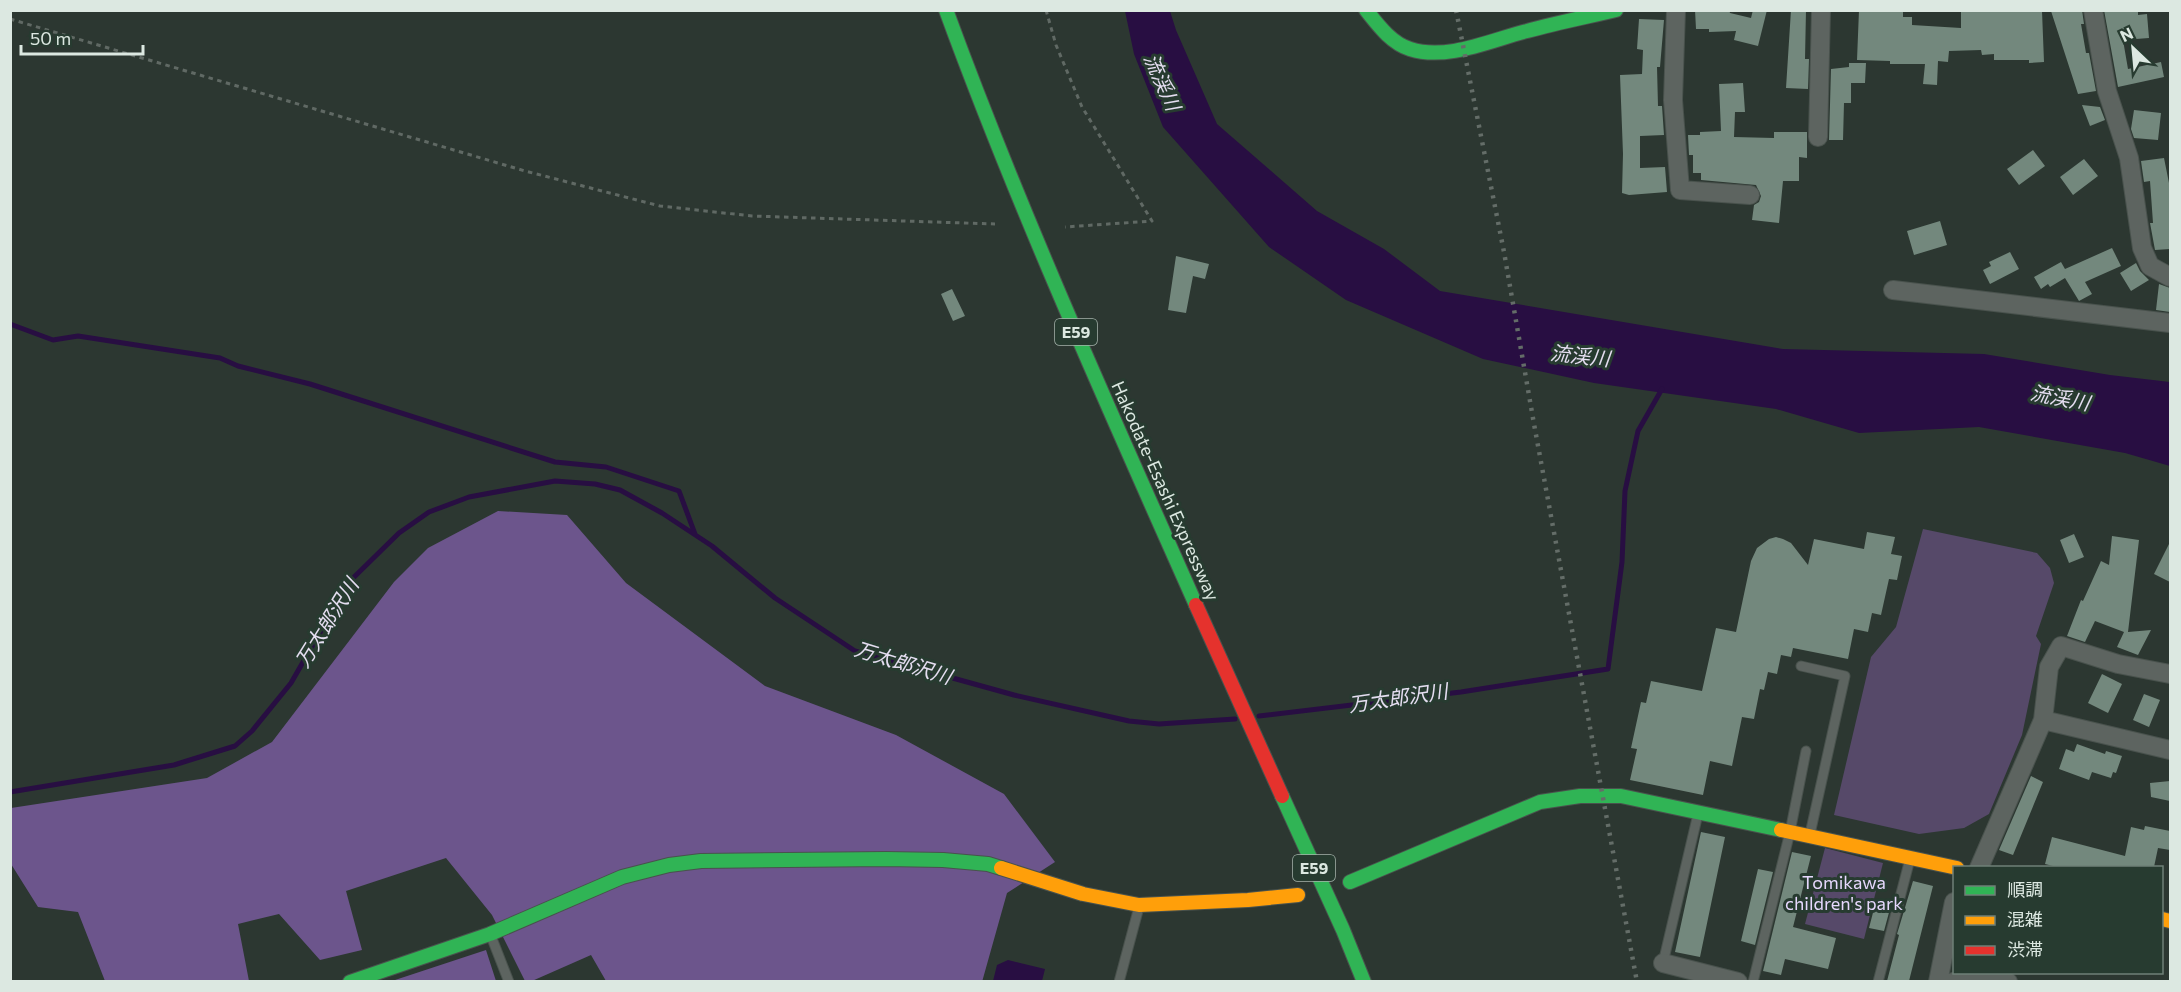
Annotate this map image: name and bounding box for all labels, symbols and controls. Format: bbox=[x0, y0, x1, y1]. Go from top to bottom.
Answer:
scale bar bbox=[21, 18, 142, 56]
north arrow bbox=[2103, 18, 2163, 78]
text: N bbox=[2117, 23, 2136, 45]
text: 50 m bbox=[30, 27, 71, 49]
water label: 流渓川 bbox=[1140, 49, 1187, 116]
road number: E59 bbox=[1055, 319, 1097, 345]
water label: 流渓川 bbox=[1549, 340, 1613, 370]
street label: Hakodate-Esashi Expressway bbox=[1107, 377, 1224, 604]
water label: 流渓川 bbox=[2028, 380, 2094, 415]
water label: 万太郎沢川 bbox=[289, 572, 364, 671]
water label: 万太郎沢川 bbox=[852, 636, 957, 689]
water label: 万太郎沢川 bbox=[1347, 678, 1451, 716]
road number: E59 bbox=[1293, 855, 1335, 881]
legend bbox=[1953, 866, 2163, 974]
park label: Tomikawa children's park bbox=[1785, 871, 1903, 914]
text: 順調 bbox=[2007, 878, 2043, 900]
text: 混雑 bbox=[2007, 908, 2043, 930]
text: 渋滞 bbox=[2007, 938, 2043, 960]

